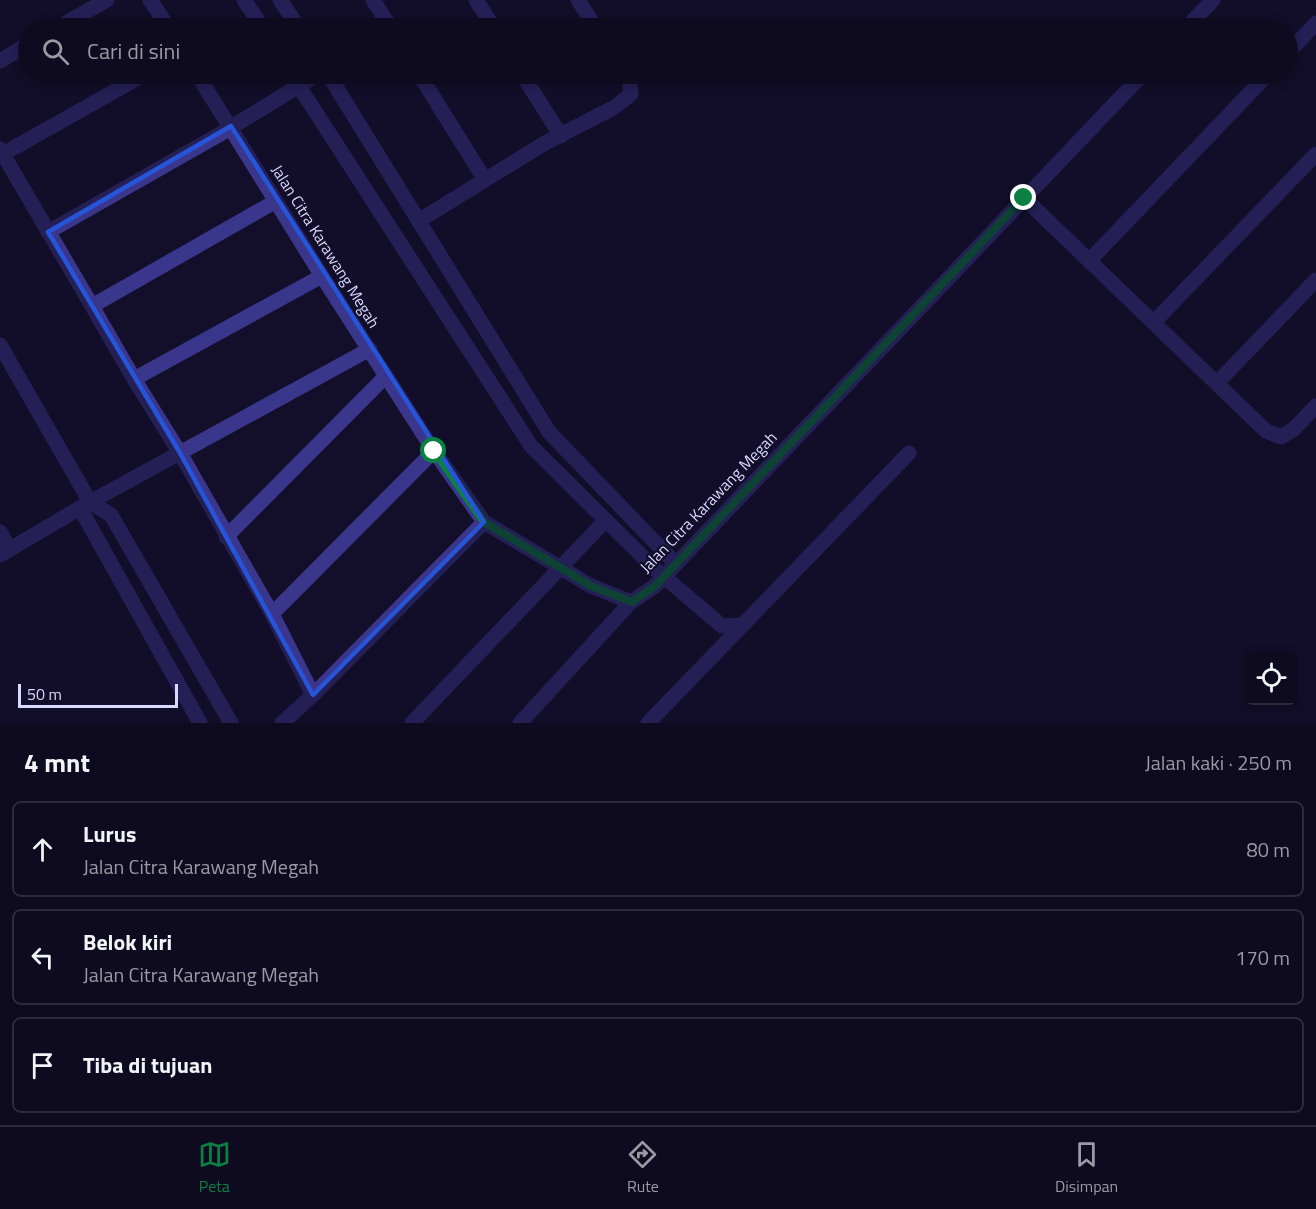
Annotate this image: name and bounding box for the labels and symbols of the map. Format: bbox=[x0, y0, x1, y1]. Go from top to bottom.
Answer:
street label: Jalan Citra Karawang Megah bbox=[266, 160, 386, 332]
route end bbox=[1010, 184, 1036, 210]
street label: Jalan Citra Karawang Megah bbox=[634, 426, 782, 578]
route start bbox=[420, 437, 446, 463]
scale bar bbox=[18, 681, 178, 708]

